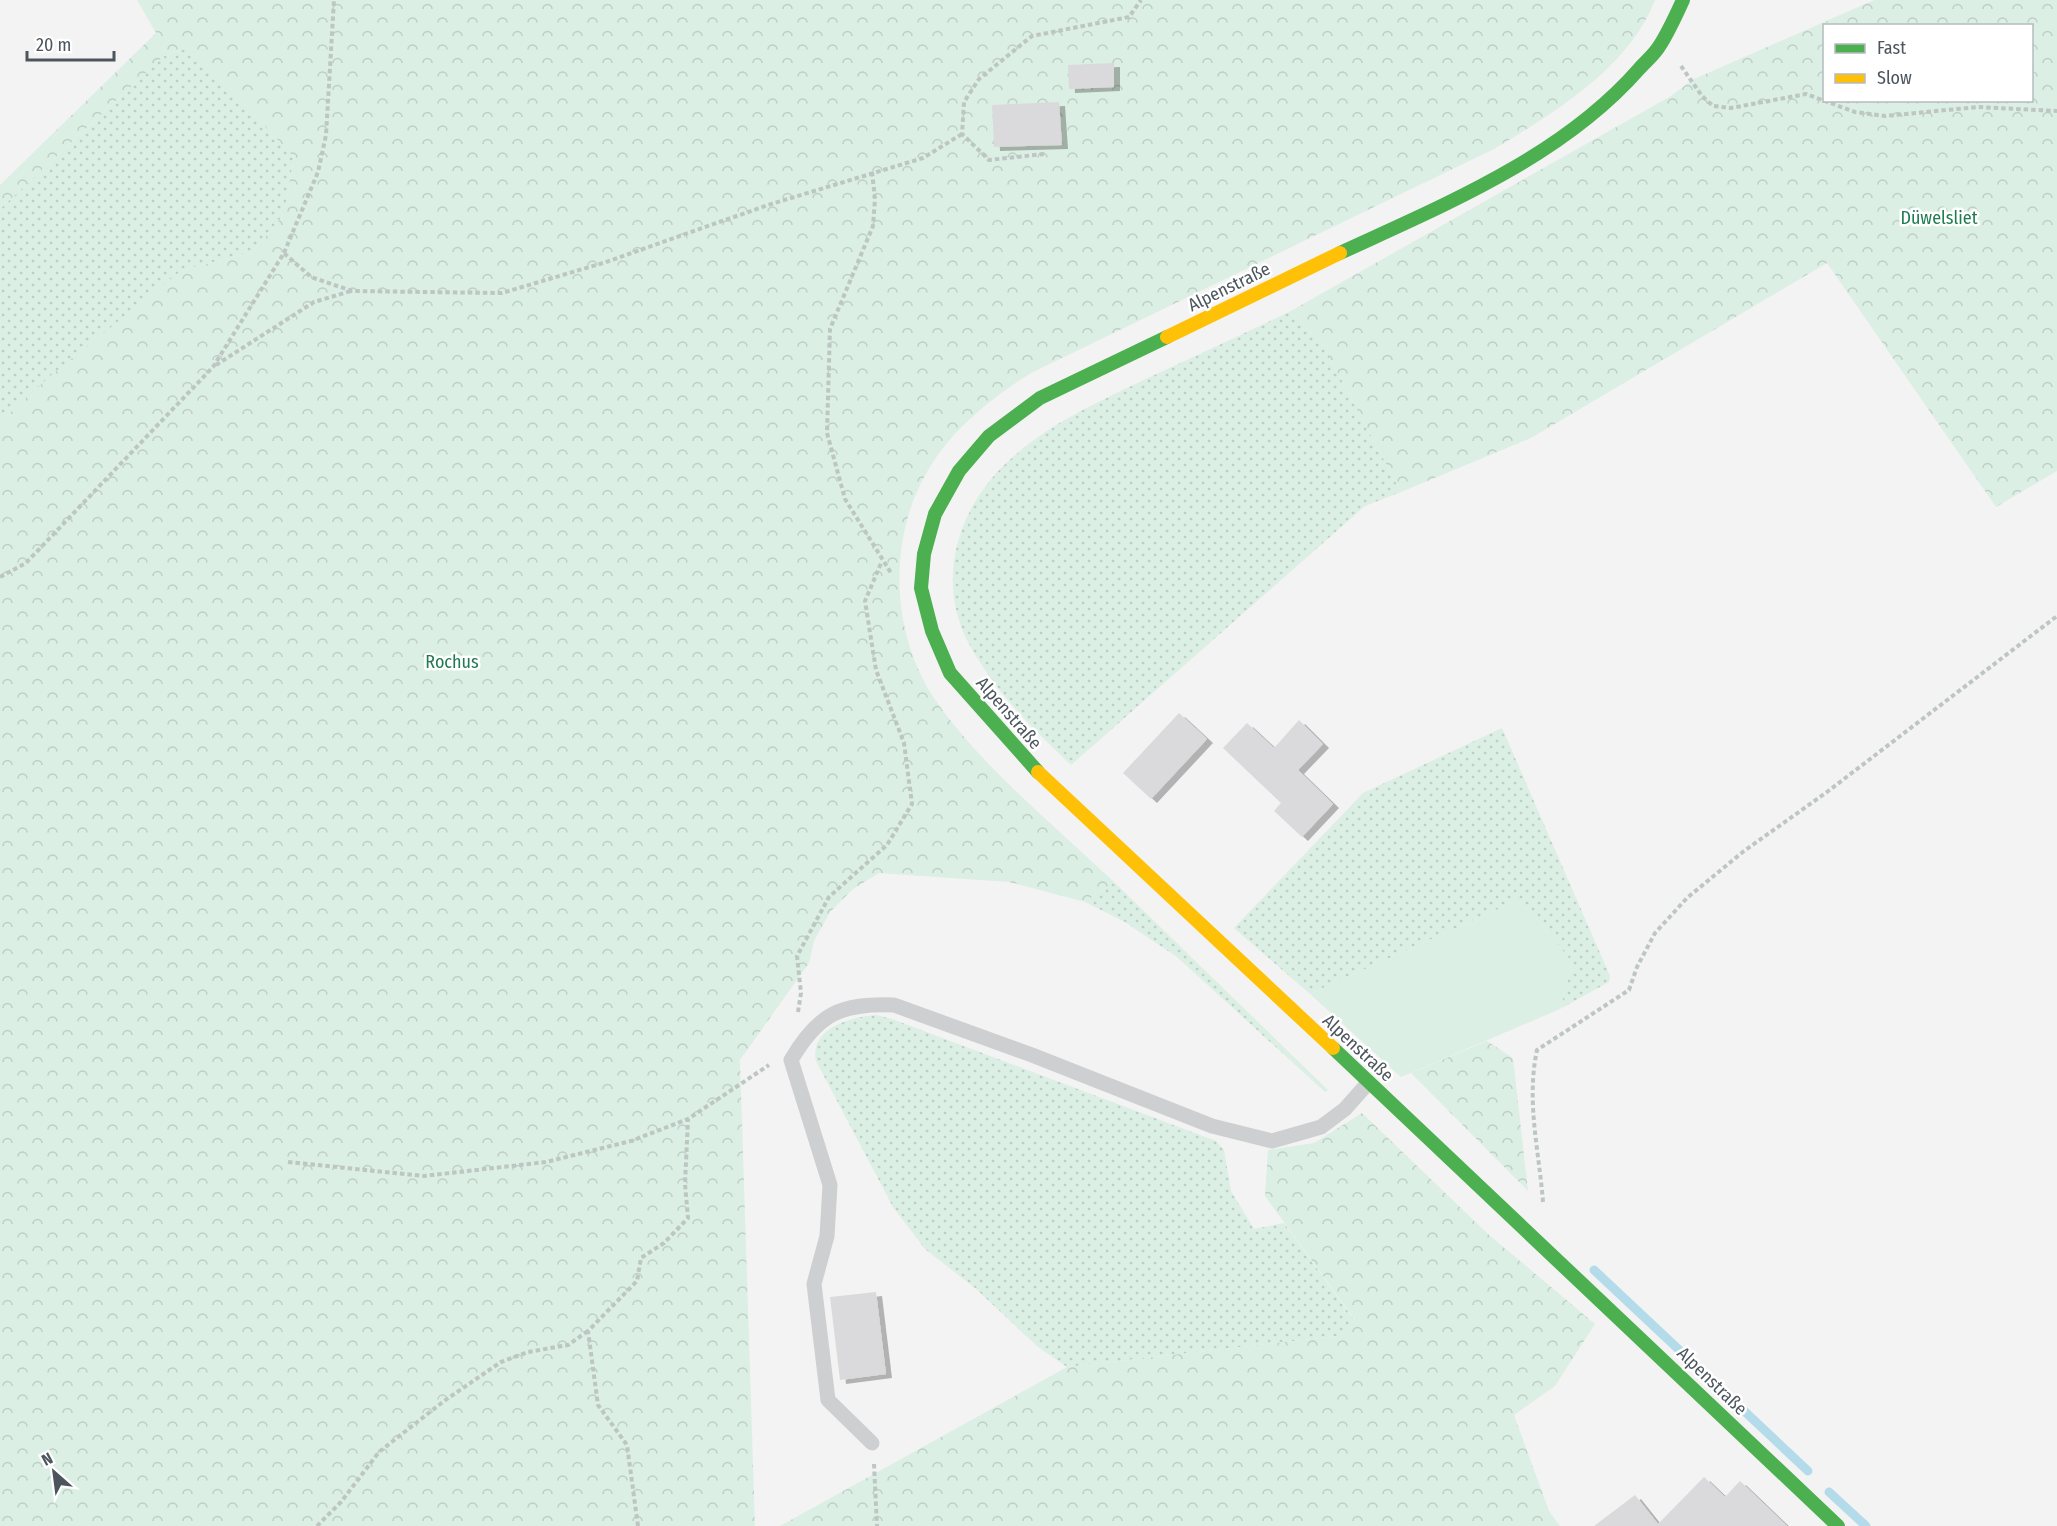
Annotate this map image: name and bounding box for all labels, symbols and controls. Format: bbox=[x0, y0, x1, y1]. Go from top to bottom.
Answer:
scale bar bbox=[27, 24, 114, 62]
legend bbox=[1823, 24, 2033, 102]
text: 20 m bbox=[36, 34, 71, 56]
text: Fast bbox=[1877, 37, 1906, 59]
text: Slow bbox=[1877, 67, 1912, 89]
park label: Düwelsliet bbox=[1900, 207, 1978, 229]
street label: Alpenstraße bbox=[1184, 258, 1274, 316]
park label: Rochus bbox=[425, 651, 479, 673]
street label: Alpenstraße bbox=[972, 672, 1047, 754]
street label: Alpenstraße bbox=[1318, 1010, 1398, 1086]
street label: Alpenstraße bbox=[1672, 1342, 1752, 1420]
north arrow bbox=[24, 1442, 84, 1502]
text: N bbox=[38, 1449, 56, 1470]

